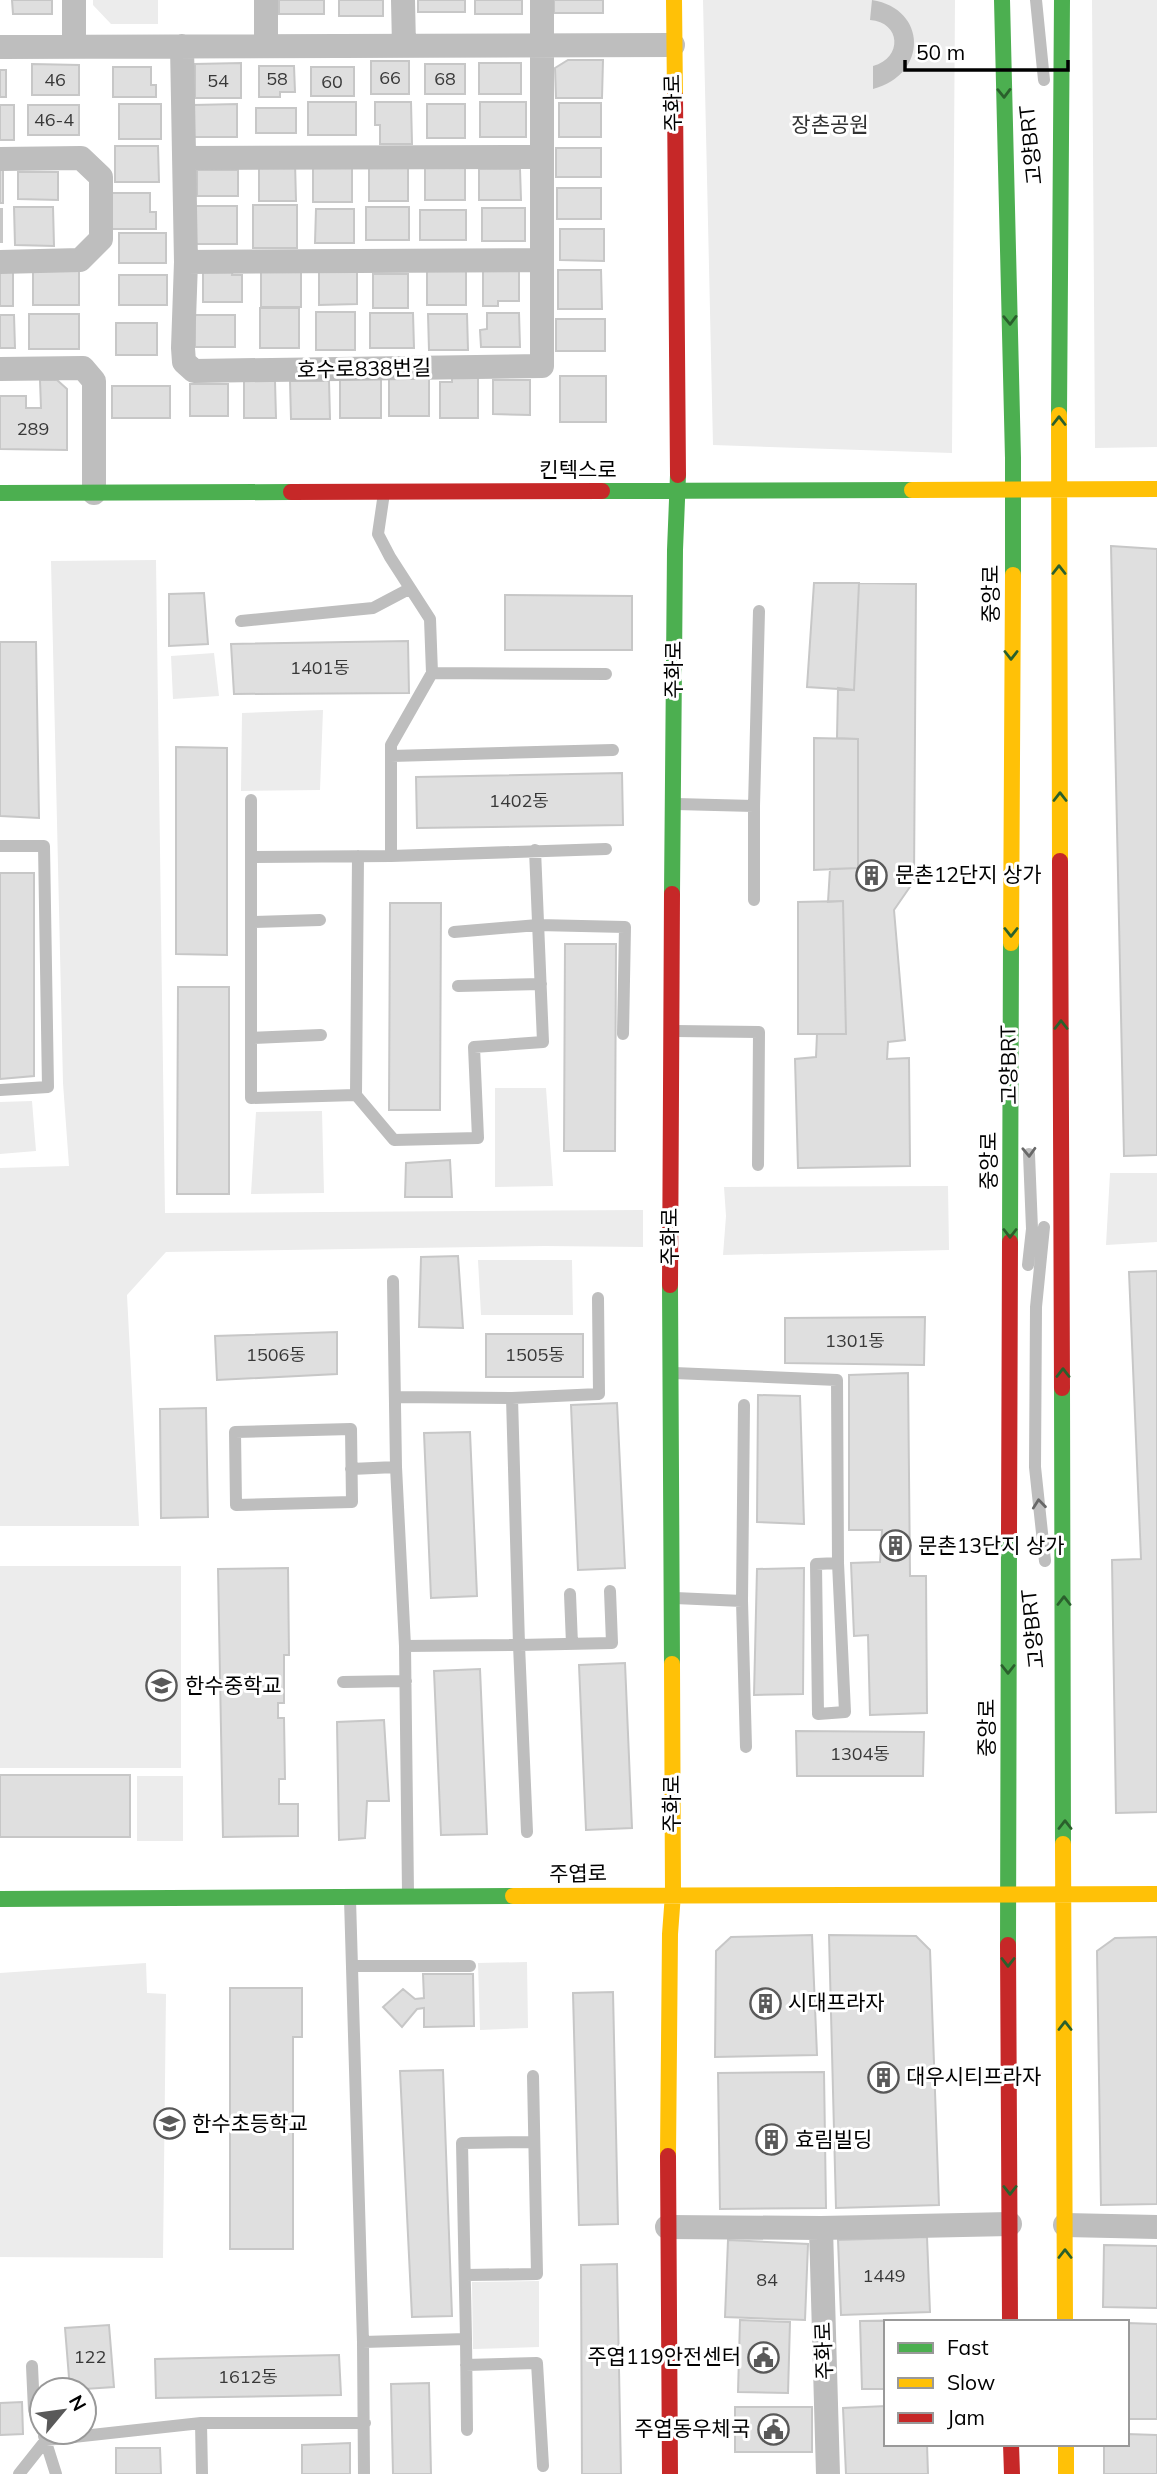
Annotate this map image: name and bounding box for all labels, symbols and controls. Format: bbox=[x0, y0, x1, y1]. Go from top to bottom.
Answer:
scale bar bbox=[905, 28, 1068, 72]
text: 50 m bbox=[916, 39, 965, 65]
house number: 66 bbox=[379, 66, 401, 89]
house number: 58 bbox=[266, 67, 288, 90]
house number: 68 bbox=[434, 67, 456, 90]
house number: 46 bbox=[44, 68, 66, 91]
house number: 54 bbox=[207, 69, 229, 92]
house number: 60 bbox=[321, 70, 343, 93]
street label: 주화로 bbox=[658, 74, 686, 132]
one-way arrow bbox=[996, 88, 1012, 98]
street label: 고양BRT bbox=[1013, 104, 1047, 186]
house number: 46-4 bbox=[34, 108, 74, 131]
park label: 장촌공원 bbox=[791, 111, 869, 137]
one-way arrow bbox=[1002, 315, 1017, 326]
street label: 호수로838번길 bbox=[297, 354, 431, 382]
one-way arrow bbox=[1051, 416, 1067, 426]
house number: 289 bbox=[17, 417, 49, 440]
street label: 킨텍스로 bbox=[539, 456, 617, 482]
one-way arrow bbox=[1051, 564, 1067, 575]
street label: 중앙로 bbox=[977, 565, 1003, 623]
street label: 주화로 bbox=[660, 641, 686, 699]
one-way arrow bbox=[1003, 650, 1019, 661]
house number: 1401동 bbox=[290, 656, 350, 679]
house number: 1402동 bbox=[489, 789, 549, 812]
one-way arrow bbox=[1052, 792, 1068, 802]
building icon: 문촌12단지 상가 bbox=[855, 858, 889, 892]
place label: 문촌12단지 상가 bbox=[895, 861, 1042, 887]
one-way arrow bbox=[1003, 927, 1019, 938]
one-way arrow bbox=[1053, 1019, 1069, 1030]
street label: 고양BRT bbox=[994, 1025, 1022, 1105]
street label: 중앙로 bbox=[975, 1132, 1001, 1190]
one-way arrow bbox=[1022, 1146, 1037, 1157]
street label: 주화로 bbox=[656, 1208, 682, 1266]
one-way arrow bbox=[1002, 1228, 1018, 1239]
house number: 1301동 bbox=[825, 1329, 885, 1352]
house number: 1506동 bbox=[246, 1343, 306, 1366]
house number: 1505동 bbox=[505, 1343, 565, 1366]
one-way arrow bbox=[1055, 1367, 1071, 1378]
one-way arrow bbox=[1031, 1498, 1046, 1510]
building icon: 문촌13단지 상가 bbox=[878, 1529, 912, 1563]
place label: 문촌13단지 상가 bbox=[918, 1532, 1065, 1558]
street label: 고양BRT bbox=[1015, 1588, 1049, 1670]
one-way arrow bbox=[1056, 1595, 1072, 1605]
one-way arrow bbox=[1000, 1665, 1016, 1675]
school or university icon: 한수중학교 bbox=[145, 1669, 179, 1703]
place label: 한수중학교 bbox=[185, 1672, 282, 1698]
street label: 중앙로 bbox=[973, 1699, 999, 1757]
house number: 1304동 bbox=[830, 1742, 890, 1765]
street label: 주화로 bbox=[658, 1775, 684, 1833]
one-way arrow bbox=[1057, 1819, 1073, 1829]
street label: 주엽로 bbox=[549, 1859, 607, 1887]
one-way arrow bbox=[1000, 1958, 1016, 1968]
building icon: 시대프라자 bbox=[748, 1986, 782, 2020]
place label: 시대프라자 bbox=[788, 1989, 885, 2015]
one-way arrow bbox=[1057, 2020, 1073, 2031]
building icon: 대우시티프라자 bbox=[866, 2060, 900, 2094]
place label: 대우시티프라자 bbox=[906, 2063, 1041, 2089]
school or university icon: 한수초등학교 bbox=[152, 2107, 186, 2141]
place label: 한수초등학교 bbox=[192, 2110, 308, 2136]
building icon: 효림빌딩 bbox=[755, 2123, 789, 2157]
place label: 효림빌딩 bbox=[795, 2126, 872, 2152]
one-way arrow bbox=[1002, 2185, 1018, 2196]
one-way arrow bbox=[1057, 2248, 1073, 2258]
house number: 1449 bbox=[862, 2264, 906, 2287]
house number: 84 bbox=[756, 2268, 778, 2291]
legend bbox=[884, 2320, 1129, 2446]
street label: 주화로 bbox=[809, 2322, 837, 2380]
text: Fast bbox=[947, 2334, 989, 2360]
public building icon: 주엽119안전센터 bbox=[747, 2340, 781, 2374]
place label: 주엽119안전센터 bbox=[587, 2343, 741, 2369]
house number: 122 bbox=[74, 2345, 106, 2368]
house number: 1612동 bbox=[218, 2365, 278, 2388]
text: Slow bbox=[947, 2369, 995, 2395]
north arrow bbox=[28, 2376, 98, 2446]
text: N bbox=[64, 2391, 92, 2415]
text: Jam bbox=[947, 2404, 985, 2430]
public building icon: 주엽동우체국 bbox=[756, 2412, 790, 2446]
place label: 주엽동우체국 bbox=[634, 2415, 750, 2441]

